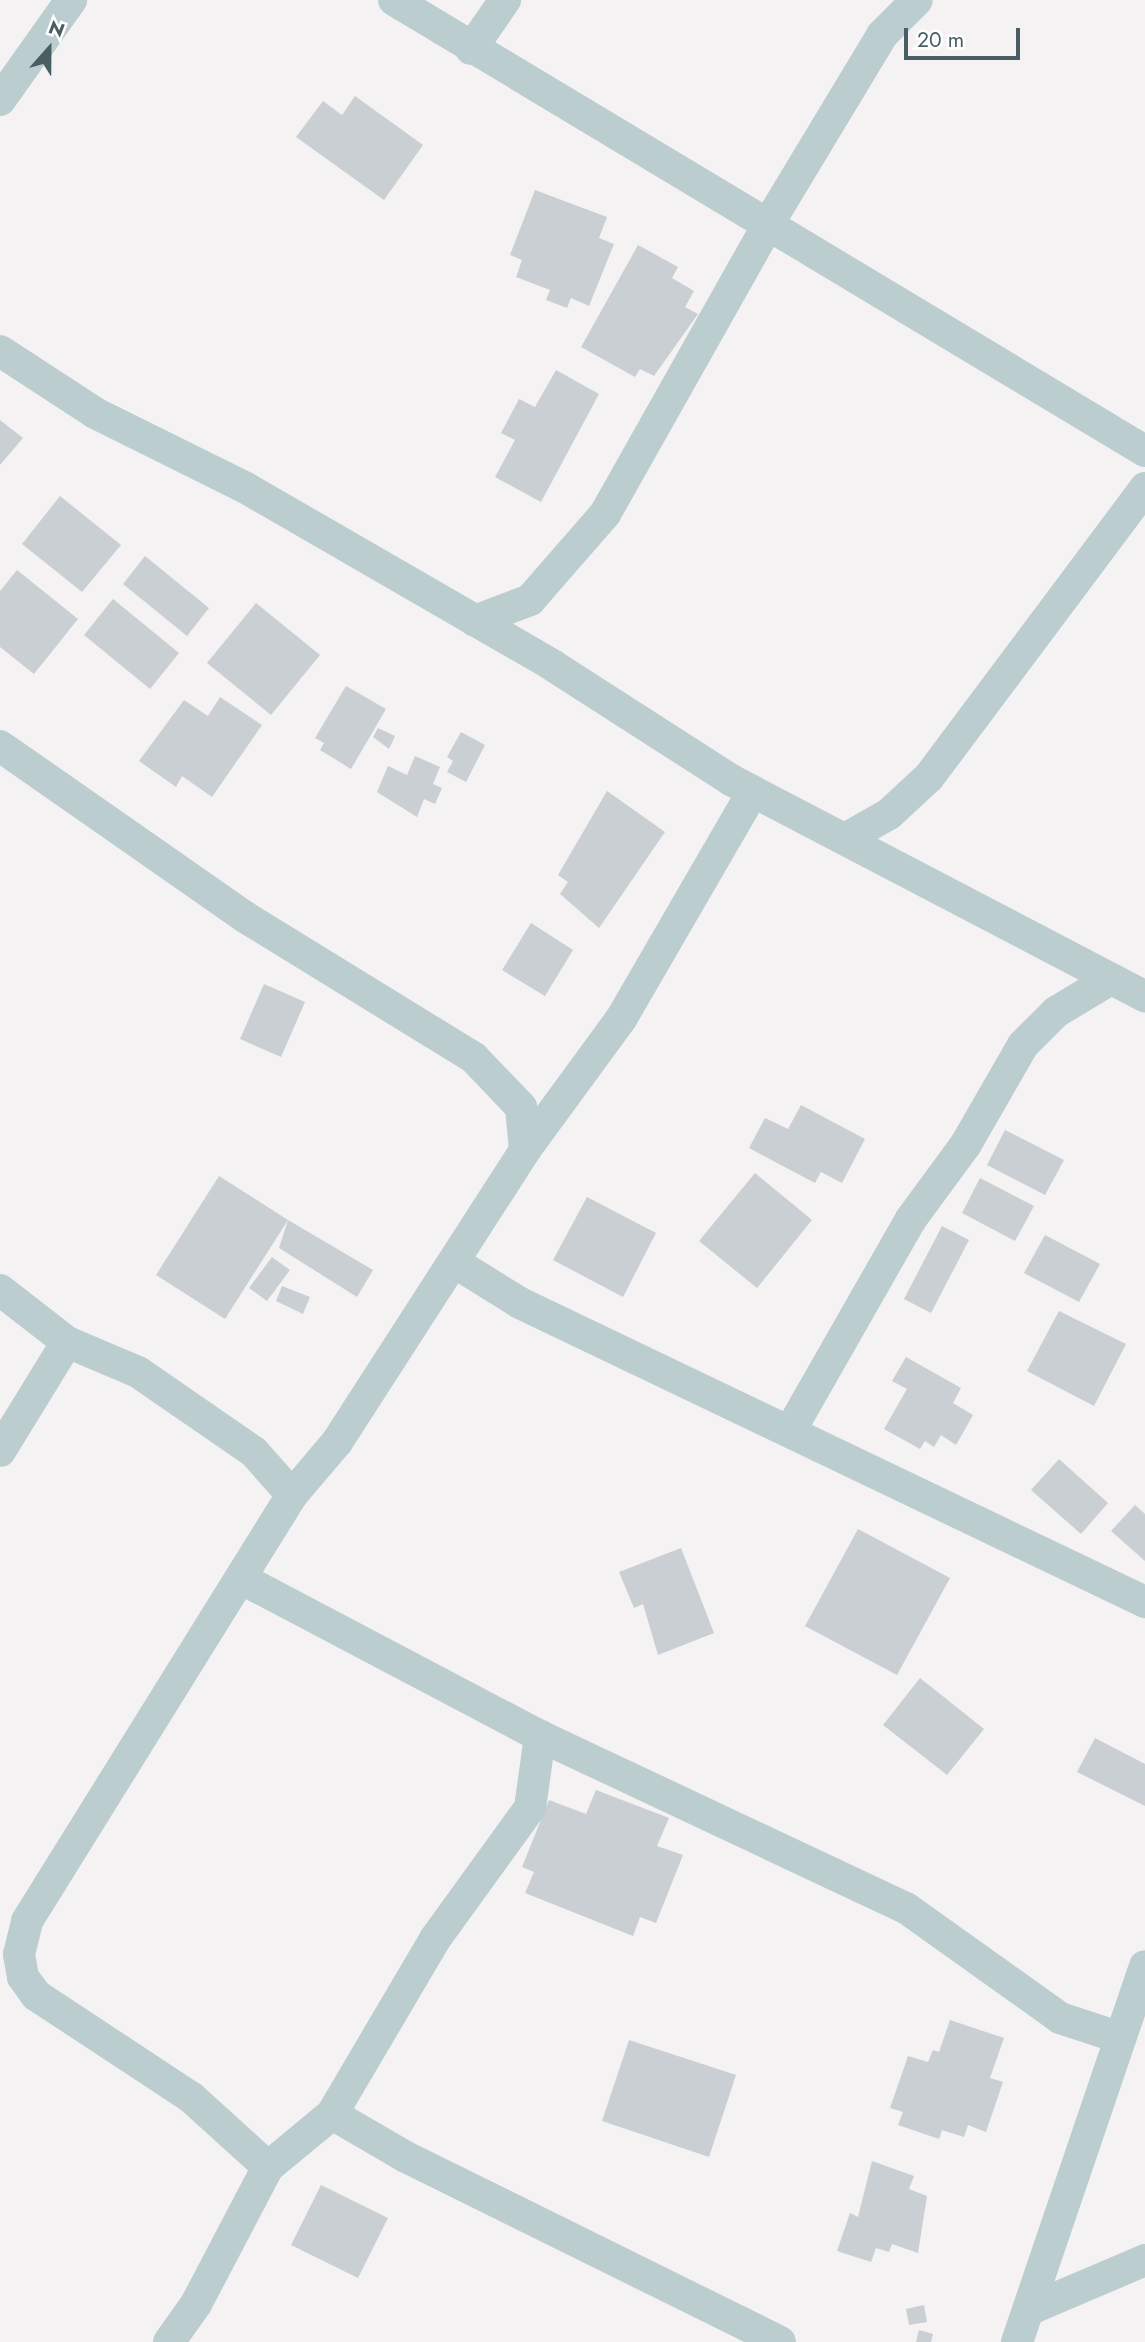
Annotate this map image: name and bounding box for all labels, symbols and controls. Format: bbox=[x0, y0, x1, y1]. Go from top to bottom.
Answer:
north arrow bbox=[14, 14, 84, 84]
text: N bbox=[45, 14, 69, 44]
scale bar bbox=[907, 14, 1023, 58]
text: 20 m bbox=[917, 25, 964, 55]

